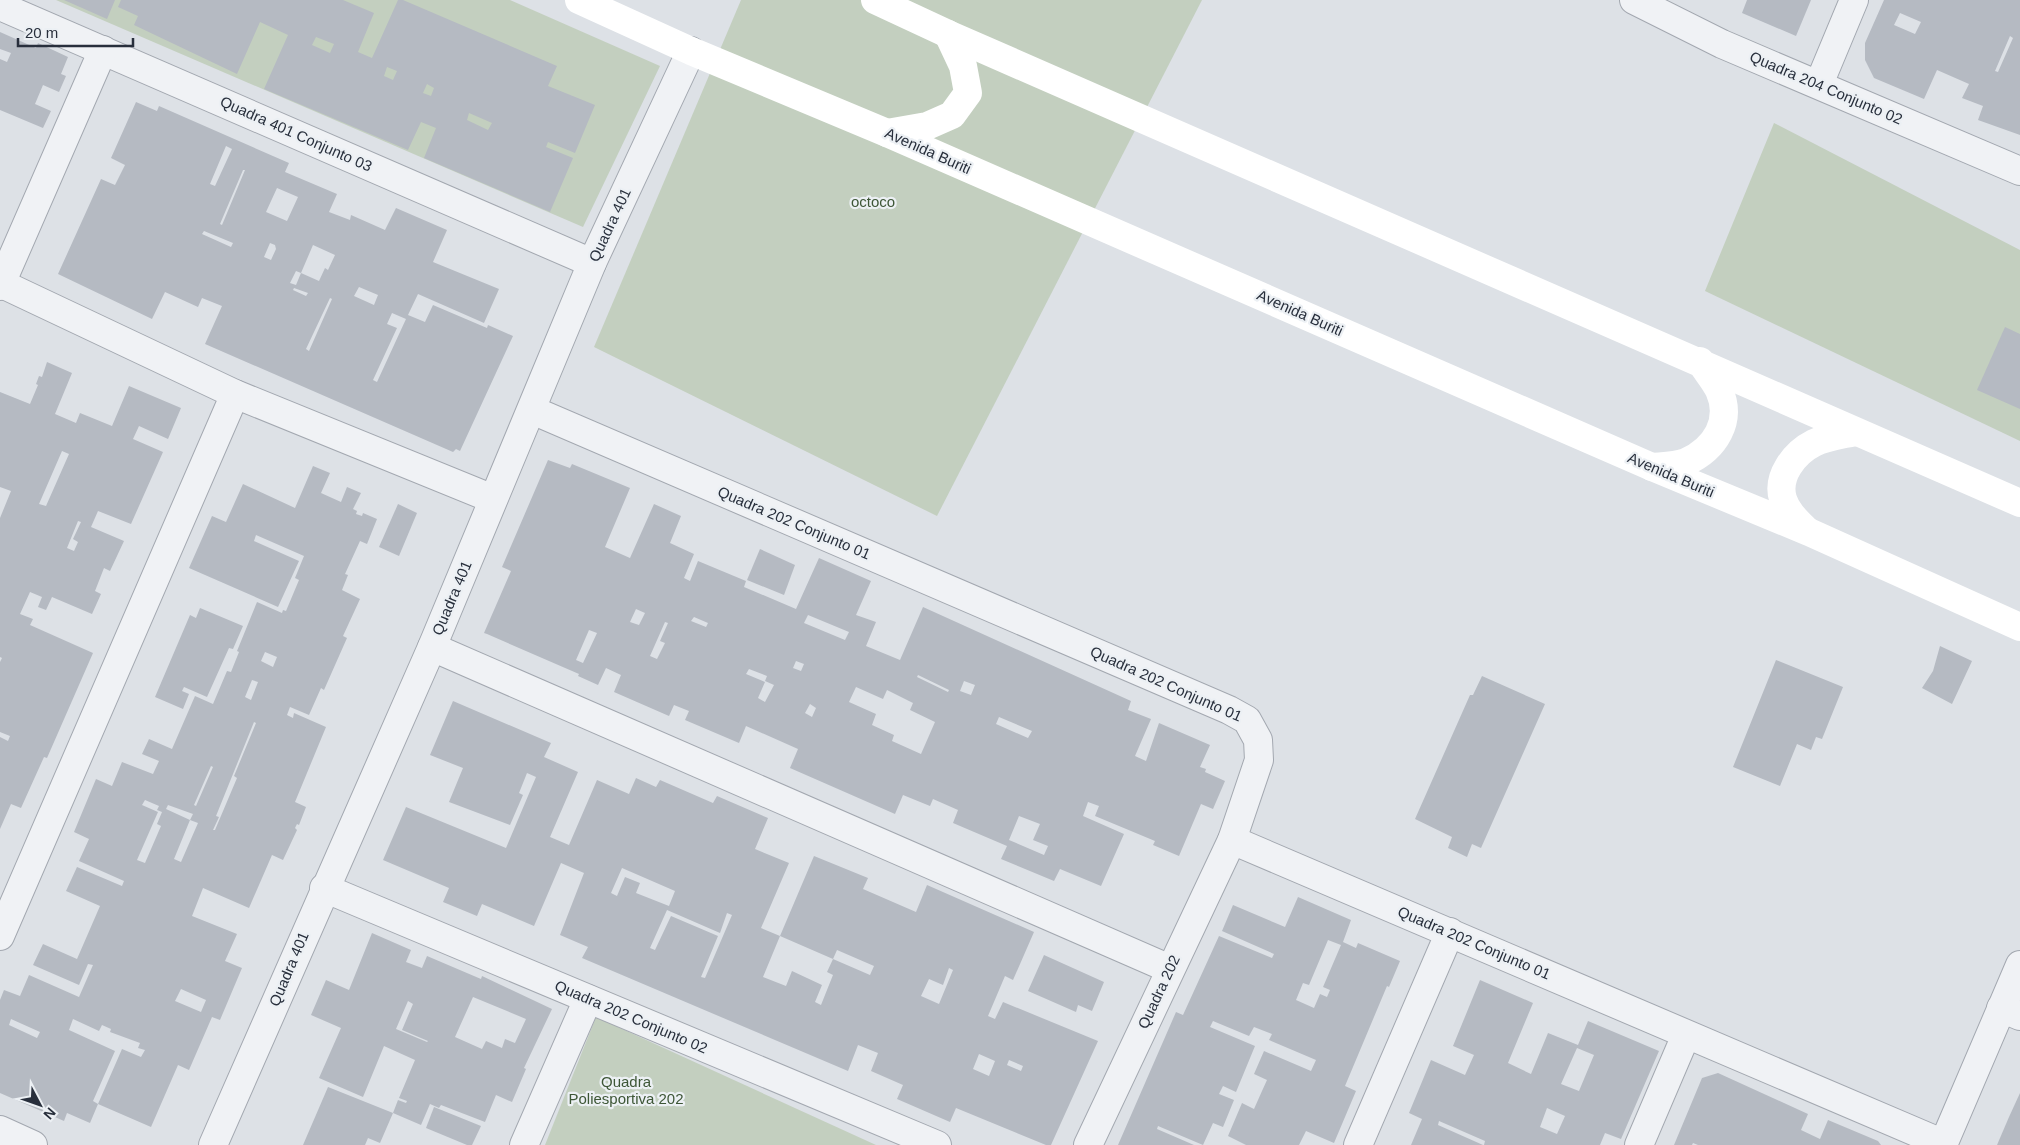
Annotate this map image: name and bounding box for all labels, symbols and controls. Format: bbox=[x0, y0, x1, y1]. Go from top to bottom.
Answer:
scale bar bbox=[18, 15, 132, 47]
text: 20 m bbox=[25, 24, 58, 41]
street label: Quadra 204 Conjunto 02 bbox=[1747, 48, 1905, 127]
street label: Quadra 401 Conjunto 03 bbox=[218, 92, 375, 175]
street label: Avenida Buriti bbox=[883, 124, 974, 177]
street label: Quadra 401 bbox=[585, 185, 634, 264]
park label: octoco bbox=[851, 193, 895, 210]
street label: Avenida Buriti bbox=[1255, 286, 1346, 339]
street label: Avenida Buriti bbox=[1625, 449, 1717, 500]
street label: Quadra 202 Conjunto 01 bbox=[715, 483, 873, 562]
street label: Quadra 401 bbox=[428, 558, 475, 638]
street label: Quadra 202 Conjunto 01 bbox=[1088, 642, 1245, 725]
street label: Quadra 202 Conjunto 01 bbox=[1395, 903, 1553, 982]
street label: Quadra 401 bbox=[265, 929, 312, 1009]
street label: Quadra 202 bbox=[1134, 952, 1183, 1031]
street label: Quadra 202 Conjunto 02 bbox=[552, 977, 710, 1056]
park label: Quadra Poliesportiva 202 bbox=[568, 1073, 684, 1107]
north arrow bbox=[15, 1080, 65, 1130]
text: N bbox=[40, 1104, 59, 1123]

